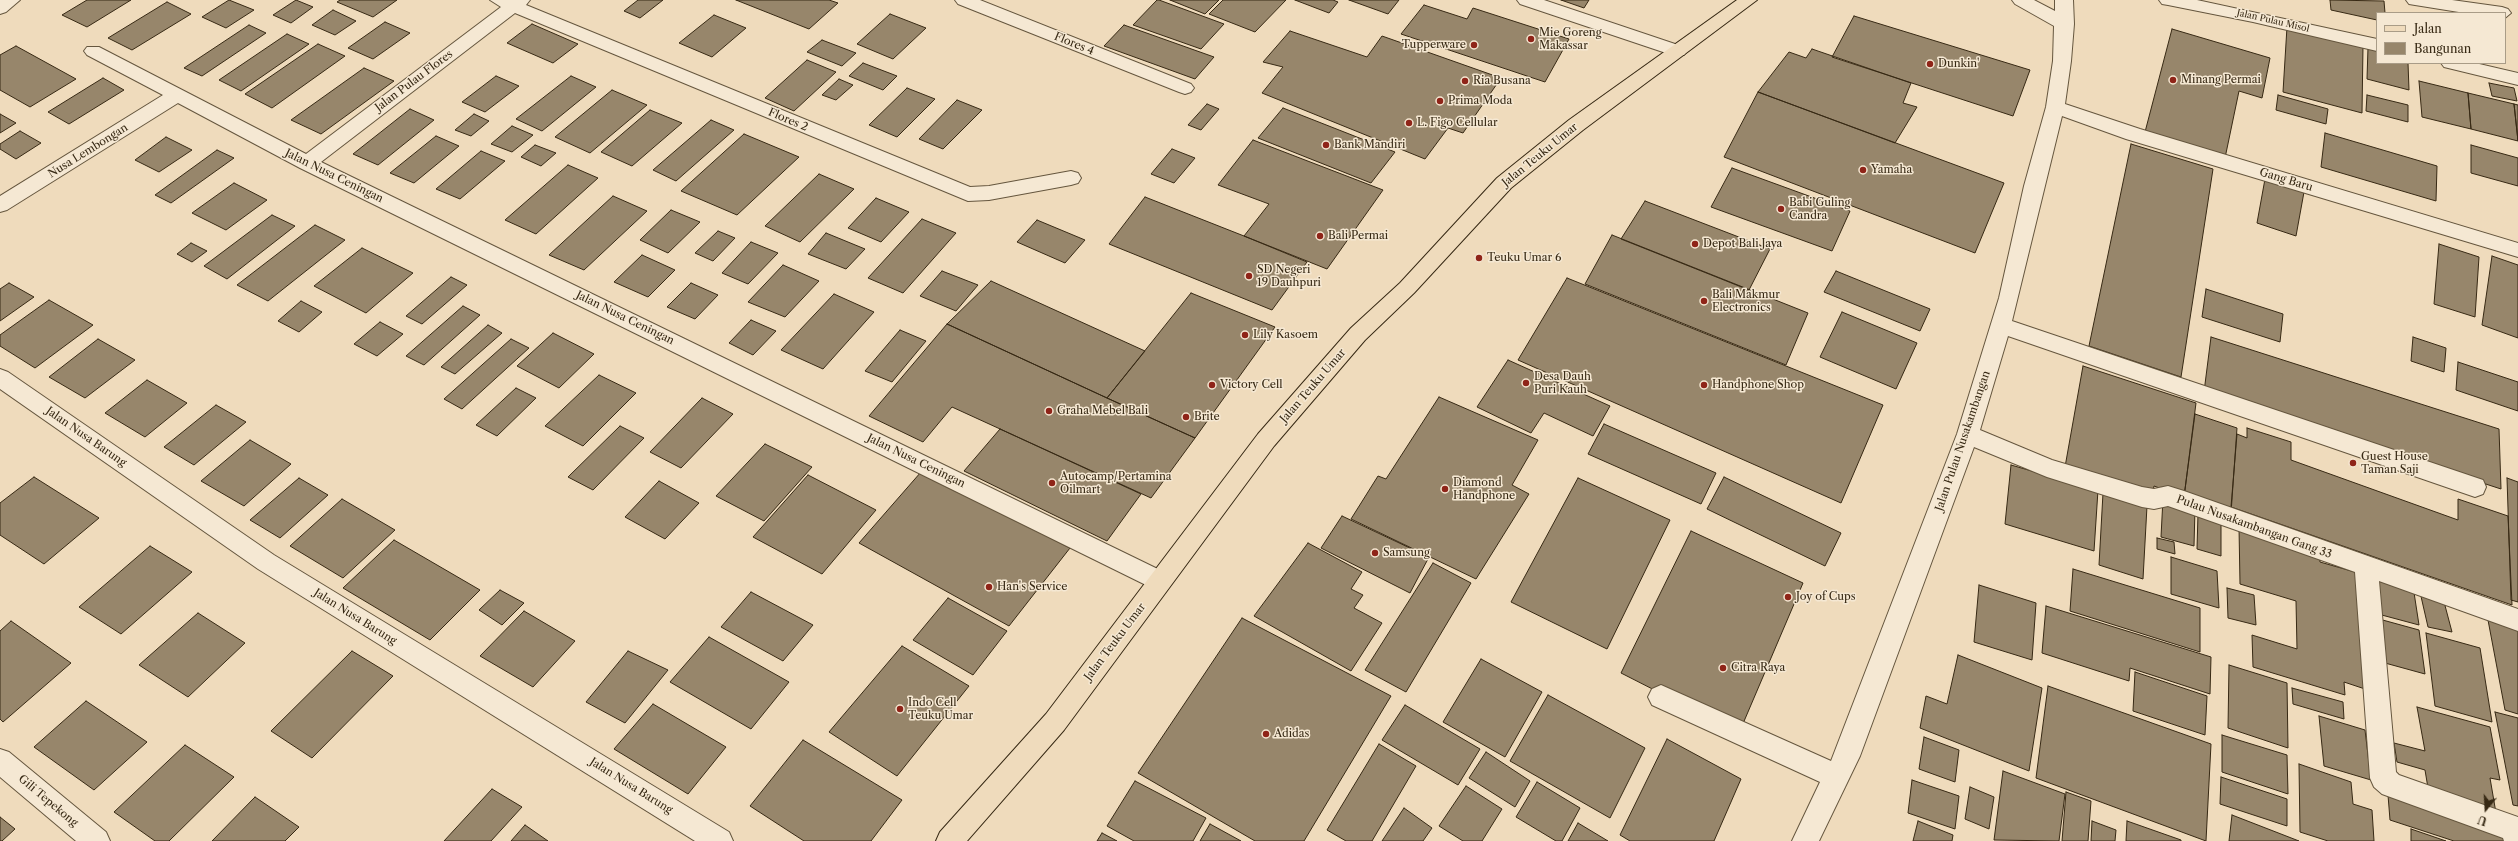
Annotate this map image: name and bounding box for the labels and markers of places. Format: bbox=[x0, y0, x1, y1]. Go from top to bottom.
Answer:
place label: Mie Goreng Makassar bbox=[1539, 26, 1601, 52]
marker: Mie Goreng Makassar bbox=[1526, 34, 1536, 44]
place label: Tupperware bbox=[1402, 38, 1466, 52]
marker: Tupperware bbox=[1469, 40, 1479, 50]
place label: Dunkin' bbox=[1938, 57, 1979, 71]
marker: Dunkin' bbox=[1925, 59, 1935, 69]
place label: Minang Permai bbox=[2181, 73, 2261, 87]
place label: Ria Busana bbox=[1473, 74, 1531, 88]
marker: Minang Permai bbox=[2168, 75, 2178, 85]
marker: Ria Busana bbox=[1460, 76, 1470, 86]
place label: Prima Moda bbox=[1448, 94, 1512, 108]
marker: Prima Moda bbox=[1435, 96, 1445, 106]
place label: L. Figo Cellular bbox=[1417, 116, 1498, 130]
marker: L. Figo Cellular bbox=[1404, 118, 1414, 128]
place label: Bank Mandiri bbox=[1334, 138, 1405, 152]
marker: Bank Mandiri bbox=[1321, 140, 1331, 150]
place label: Yamaha bbox=[1871, 163, 1912, 177]
marker: Yamaha bbox=[1858, 165, 1868, 175]
place label: Babi Guling Candra bbox=[1789, 196, 1850, 222]
marker: Babi Guling Candra bbox=[1776, 204, 1786, 214]
place label: Bali Permai bbox=[1328, 229, 1388, 243]
marker: Bali Permai bbox=[1315, 231, 1325, 241]
place label: Depot Bali Jaya bbox=[1703, 237, 1782, 251]
marker: Depot Bali Jaya bbox=[1690, 239, 1700, 249]
place label: Teuku Umar 6 bbox=[1487, 251, 1561, 265]
marker: Teuku Umar 6 bbox=[1474, 253, 1484, 263]
place label: SD Negeri 19 Dauhpuri bbox=[1257, 263, 1321, 289]
marker: SD Negeri 19 Dauhpuri bbox=[1244, 271, 1254, 281]
place label: Bali Makmur Electronics bbox=[1712, 288, 1780, 314]
marker: Bali Makmur Electronics bbox=[1699, 296, 1709, 306]
place label: Lily Kasoem bbox=[1253, 328, 1318, 342]
marker: Lily Kasoem bbox=[1240, 330, 1250, 340]
place label: Desa Dauh Puri Kauh bbox=[1534, 370, 1591, 396]
place label: Victory Cell bbox=[1220, 378, 1283, 392]
marker: Desa Dauh Puri Kauh bbox=[1521, 378, 1531, 388]
place label: Handphone Shop bbox=[1712, 378, 1804, 392]
marker: Victory Cell bbox=[1207, 380, 1217, 390]
marker: Handphone Shop bbox=[1699, 380, 1709, 390]
place label: Graha Mebel Bali bbox=[1057, 404, 1148, 418]
marker: Graha Mebel Bali bbox=[1044, 406, 1054, 416]
place label: Brite bbox=[1194, 410, 1220, 424]
marker: Brite bbox=[1181, 412, 1191, 422]
place label: Guest House Taman Saji bbox=[2361, 450, 2428, 476]
marker: Guest House Taman Saji bbox=[2348, 458, 2358, 468]
place label: Autocamp/Pertamina Oilmart bbox=[1060, 470, 1172, 496]
place label: Diamond Handphone bbox=[1453, 476, 1515, 502]
marker: Autocamp/Pertamina Oilmart bbox=[1047, 478, 1057, 488]
marker: Diamond Handphone bbox=[1440, 484, 1450, 494]
place label: Samsung bbox=[1383, 546, 1430, 560]
marker: Samsung bbox=[1370, 548, 1380, 558]
place label: Han's Service bbox=[997, 580, 1067, 594]
marker: Han's Service bbox=[984, 582, 994, 592]
place label: Joy of Cups bbox=[1796, 590, 1856, 604]
marker: Joy of Cups bbox=[1783, 592, 1793, 602]
place label: Citra Raya bbox=[1731, 661, 1785, 675]
marker: Citra Raya bbox=[1718, 663, 1728, 673]
place label: Indo Cell Teuku Umar bbox=[908, 696, 973, 722]
marker: Indo Cell Teuku Umar bbox=[895, 704, 905, 714]
place label: Adidas bbox=[1274, 727, 1309, 741]
marker: Adidas bbox=[1261, 729, 1271, 739]

